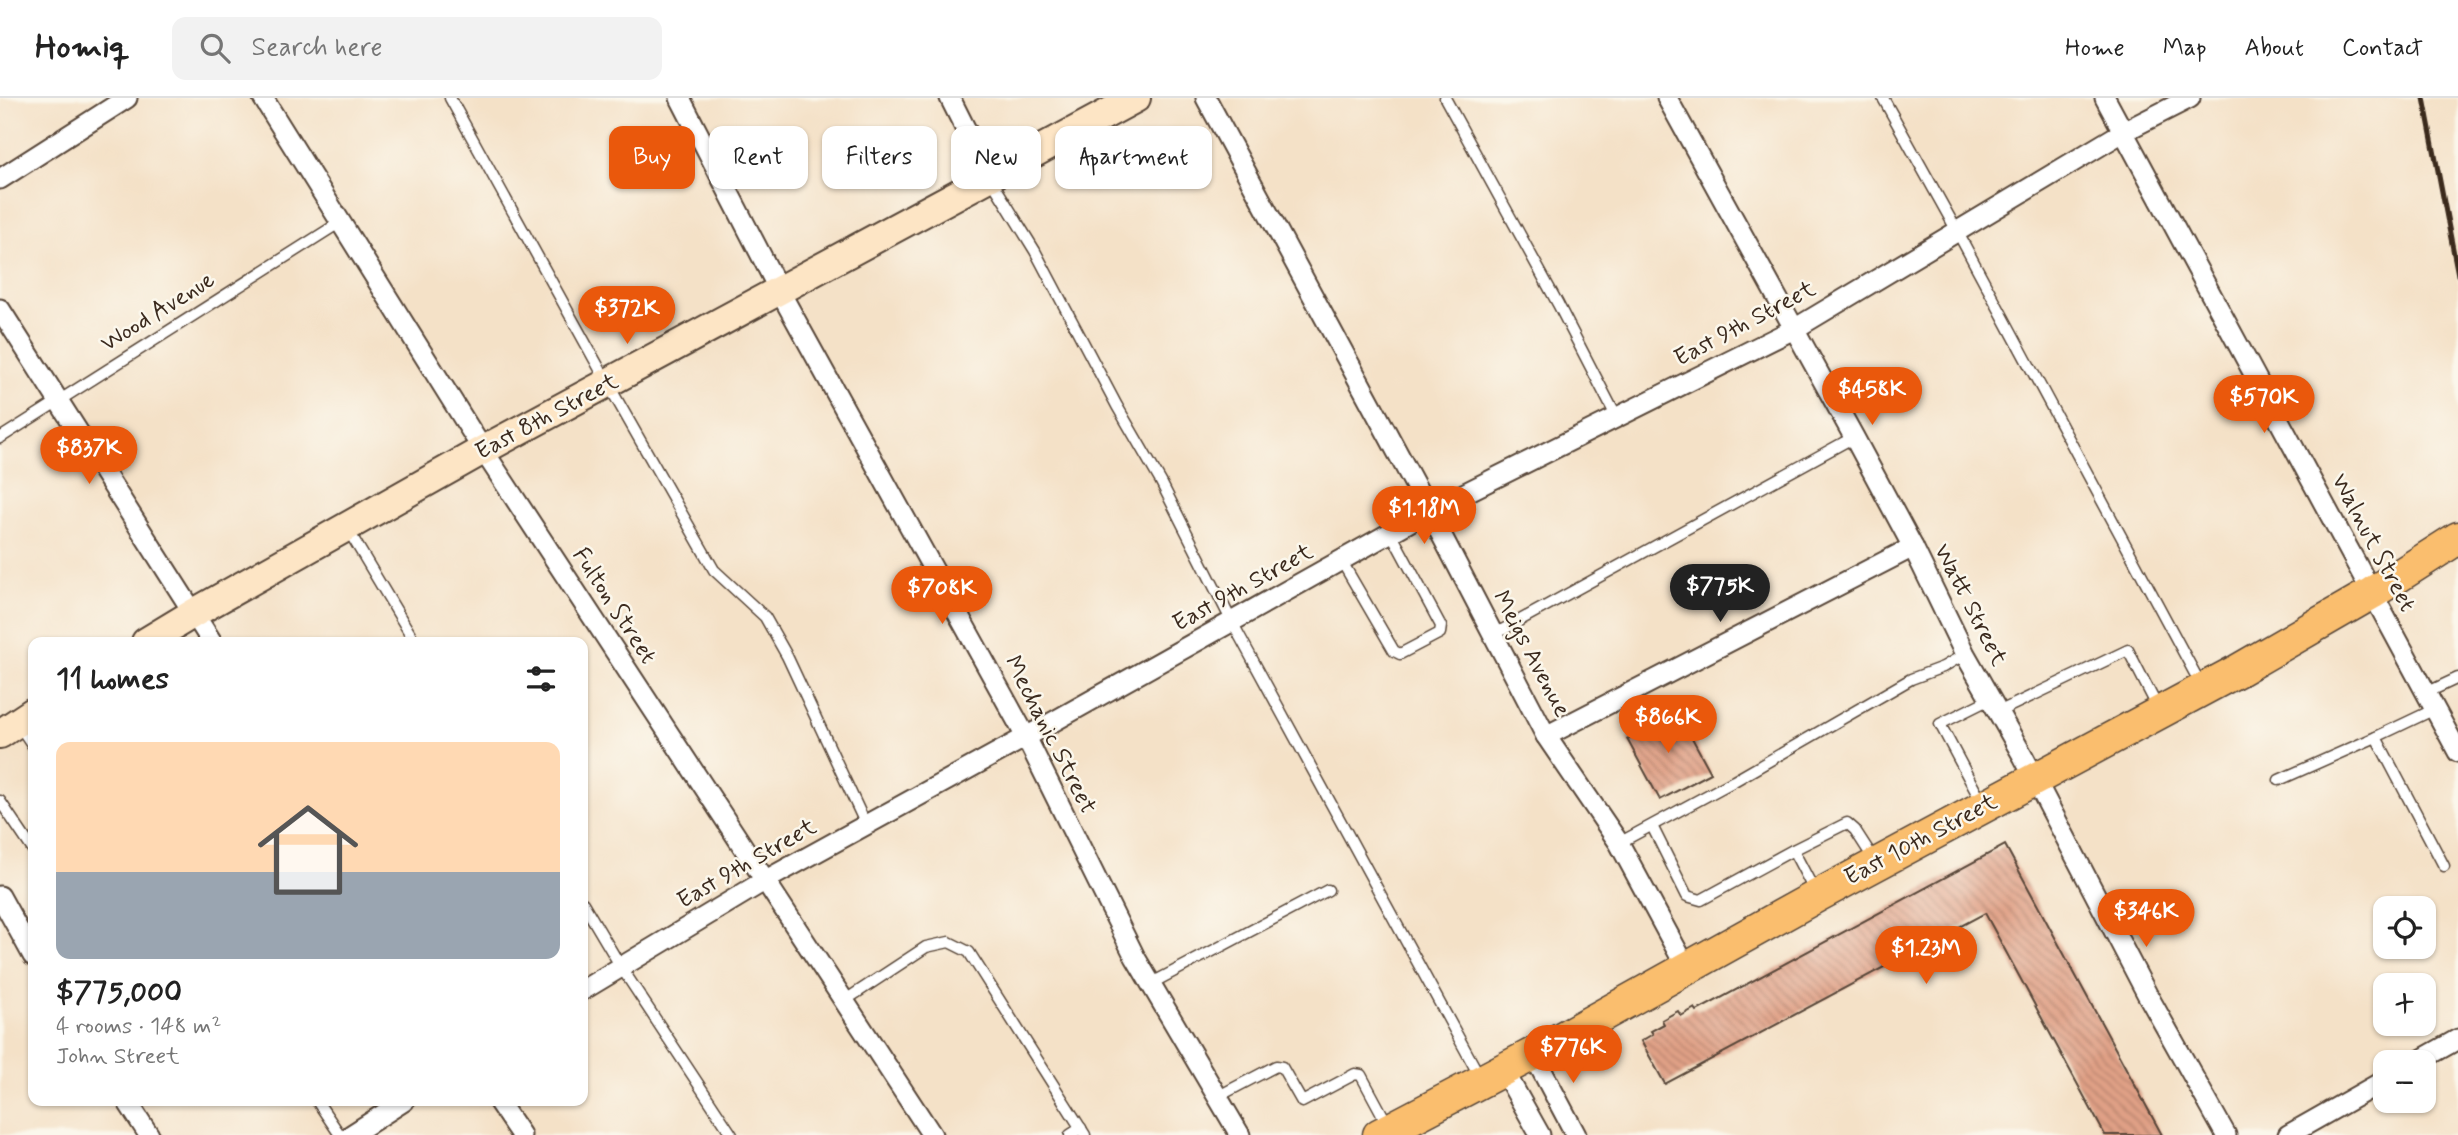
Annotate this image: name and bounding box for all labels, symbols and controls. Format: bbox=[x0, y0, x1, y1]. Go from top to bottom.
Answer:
search box bbox=[172, 17, 662, 80]
text: Homiq bbox=[35, 26, 130, 70]
icon: search bbox=[196, 29, 234, 67]
text: Search here bbox=[252, 31, 382, 65]
text: Home bbox=[2065, 33, 2125, 64]
text: Map bbox=[2163, 33, 2207, 64]
text: About bbox=[2245, 33, 2304, 64]
text: Contact bbox=[2342, 33, 2423, 64]
chip: Buy bbox=[609, 126, 695, 189]
chip: Rent bbox=[709, 126, 808, 189]
chip: Filters bbox=[822, 126, 937, 189]
chip: New bbox=[951, 126, 1041, 189]
chip: Apartment bbox=[1055, 126, 1212, 189]
street label: Wood Avenue bbox=[95, 265, 221, 359]
street label: East 9th Street bbox=[1669, 274, 1821, 374]
pin: $372K bbox=[578, 286, 676, 346]
text: $372K bbox=[594, 294, 660, 324]
street label: East 8th Street bbox=[470, 366, 624, 468]
pin: $458K bbox=[1823, 368, 1921, 427]
text: $458K bbox=[1838, 375, 1906, 405]
pin: $570K bbox=[2215, 376, 2313, 435]
text: $570K bbox=[2230, 383, 2298, 413]
pin: $837K bbox=[40, 426, 138, 486]
text: $837K bbox=[56, 434, 122, 464]
street label: Walnut Street bbox=[2324, 469, 2422, 617]
pin: $1.18M bbox=[1367, 486, 1481, 546]
text: $1.18M bbox=[1388, 494, 1460, 524]
street label: East 9th Street bbox=[1167, 537, 1319, 639]
street label: Watt Street bbox=[1926, 539, 2014, 671]
street label: Fulton Street bbox=[565, 542, 663, 670]
pin: $775K bbox=[1671, 564, 1769, 624]
pin: $708K bbox=[893, 566, 991, 626]
text: $775K bbox=[1686, 572, 1754, 602]
text: $708K bbox=[907, 574, 977, 604]
street label: Meigs Avenue bbox=[1485, 585, 1577, 723]
street label: Mechanic Street bbox=[997, 650, 1103, 820]
text: 11 homes bbox=[56, 660, 169, 699]
icon: filters bbox=[522, 660, 560, 698]
pin: $866K bbox=[1619, 696, 1717, 755]
text: $866K bbox=[1635, 703, 1701, 733]
icon: home bbox=[245, 787, 371, 913]
street label: East 10th Street bbox=[1839, 787, 2003, 893]
street label: East 9th Street bbox=[672, 812, 822, 916]
pin: $346K bbox=[2097, 890, 2195, 949]
map controls bbox=[2373, 896, 2436, 1113]
button: locate bbox=[2373, 896, 2436, 959]
text: $346K bbox=[2114, 897, 2178, 927]
pin: $1.23M bbox=[1869, 926, 1983, 986]
text: $1.23M bbox=[1891, 934, 1961, 964]
text: $775,000 bbox=[56, 973, 182, 1012]
button: + bbox=[2373, 973, 2436, 1036]
text: 4 rooms · 148 m² bbox=[56, 1012, 221, 1042]
pin: $776K bbox=[1524, 1026, 1622, 1085]
text: $776K bbox=[1540, 1033, 1606, 1063]
text: John Street bbox=[56, 1042, 180, 1072]
button: − bbox=[2373, 1050, 2436, 1113]

